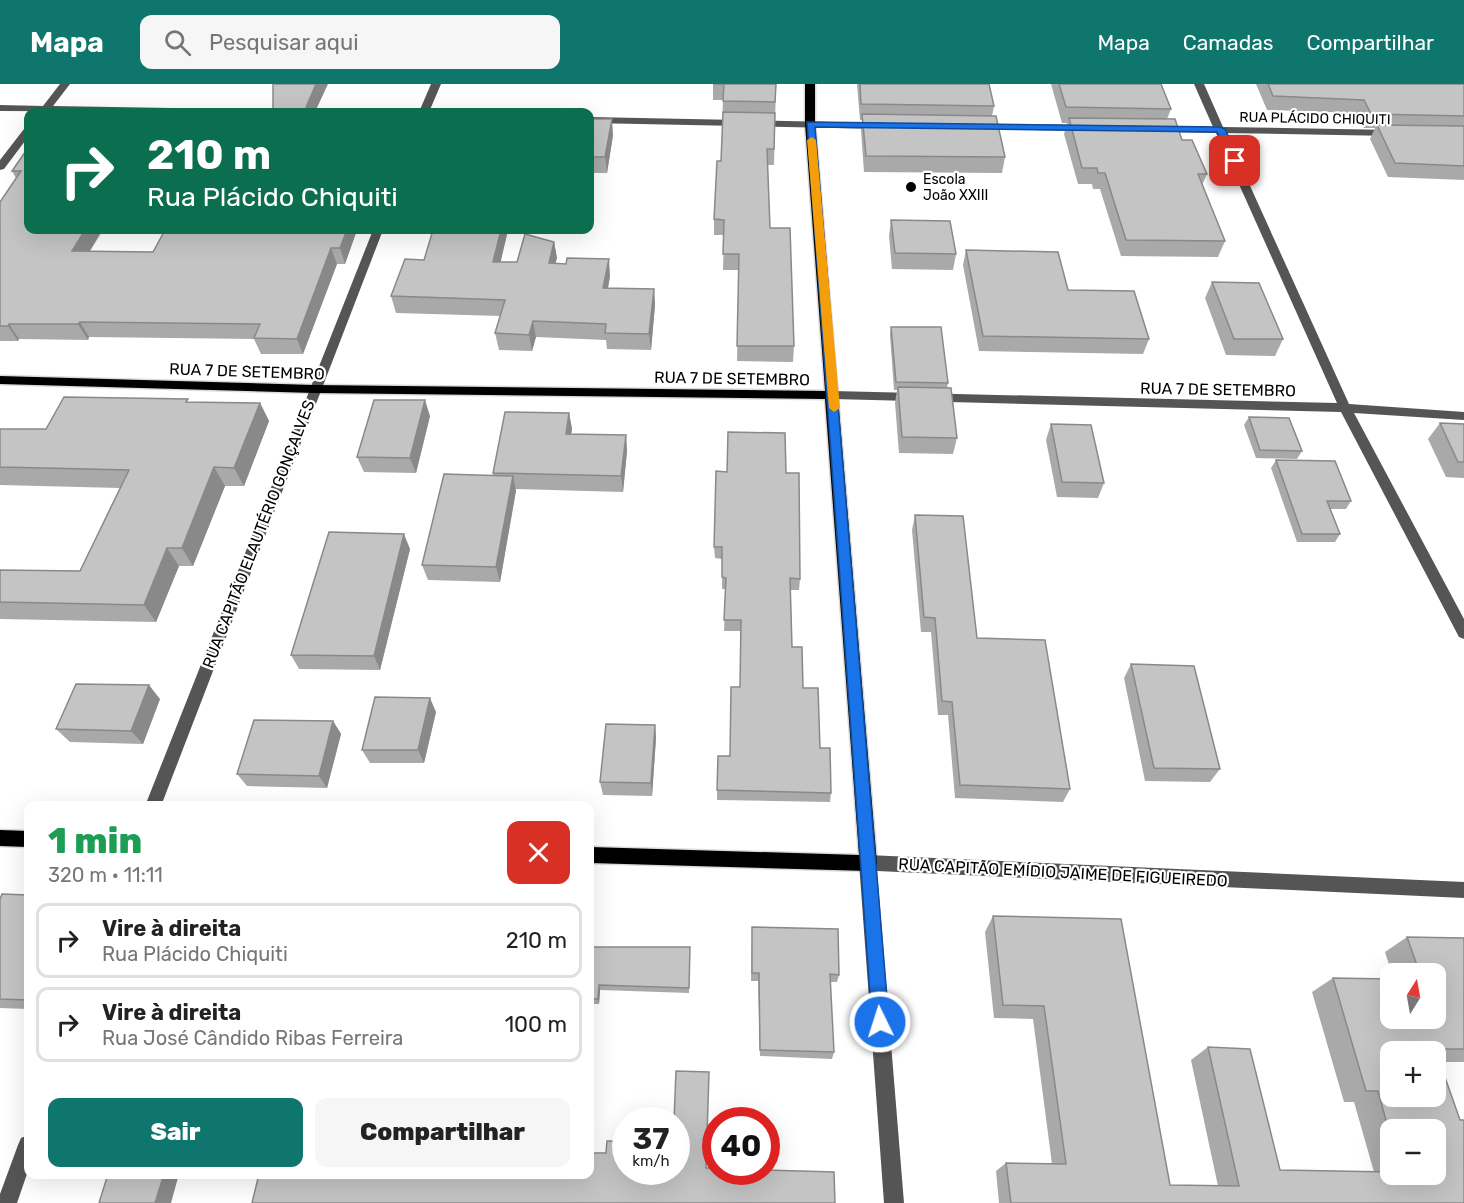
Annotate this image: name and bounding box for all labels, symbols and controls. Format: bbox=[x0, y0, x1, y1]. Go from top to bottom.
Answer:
search box bbox=[140, 15, 560, 69]
text: Mapa bbox=[30, 26, 104, 59]
icon: search bbox=[161, 26, 194, 59]
text: Pesquisar aqui bbox=[209, 29, 359, 56]
text: Mapa bbox=[1097, 30, 1150, 55]
text: Camadas bbox=[1183, 30, 1273, 55]
text: Compartilhar bbox=[1306, 30, 1434, 55]
street label: RUA PLÁCIDO CHIQUITI bbox=[1239, 108, 1391, 128]
text: 210 m bbox=[147, 130, 271, 180]
icon: right bbox=[48, 132, 126, 210]
pin bbox=[1209, 135, 1260, 186]
icon: arrive bbox=[1218, 144, 1251, 177]
place label: Escola João XXIII bbox=[923, 171, 988, 204]
marker: Escola João XXIII bbox=[904, 180, 918, 194]
text: Rua Plácido Chiquiti bbox=[147, 181, 398, 213]
street label: RUA 7 DE SETEMBRO bbox=[169, 359, 325, 384]
street label: RUA 7 DE SETEMBRO bbox=[654, 368, 810, 389]
street label: RUA 7 DE SETEMBRO bbox=[1140, 379, 1296, 400]
street label: RUA CAPITÃO ELAUTÉRIO GONÇALVES bbox=[198, 397, 319, 671]
text: 1 min bbox=[48, 819, 142, 862]
button: close bbox=[507, 821, 570, 884]
street label: RUA CAPITÃO EMÍDIO JAIME DE FIGUEIREDO bbox=[898, 854, 1228, 891]
text: 320 m · 11:11 bbox=[48, 863, 163, 887]
text: Vire à direita bbox=[102, 915, 241, 942]
icon: right bbox=[51, 924, 84, 957]
text: 210 m bbox=[506, 927, 567, 954]
text: Rua Plácido Chiquiti bbox=[102, 942, 288, 966]
north arrow bbox=[1380, 963, 1446, 1029]
map controls bbox=[1380, 963, 1446, 1185]
position arrow bbox=[848, 990, 912, 1054]
text: Vire à direita bbox=[102, 999, 241, 1026]
icon: right bbox=[51, 1008, 84, 1041]
text: 100 m bbox=[505, 1011, 567, 1038]
text: Rua José Cândido Ribas Ferreira bbox=[102, 1026, 403, 1050]
button: + bbox=[1380, 1041, 1446, 1107]
button: Sair bbox=[48, 1098, 303, 1167]
button: Compartilhar bbox=[315, 1098, 570, 1167]
speed limit sign: 40 bbox=[702, 1107, 780, 1185]
button: − bbox=[1380, 1119, 1446, 1185]
text: 37 bbox=[633, 1121, 669, 1157]
text: km/h bbox=[632, 1152, 670, 1170]

